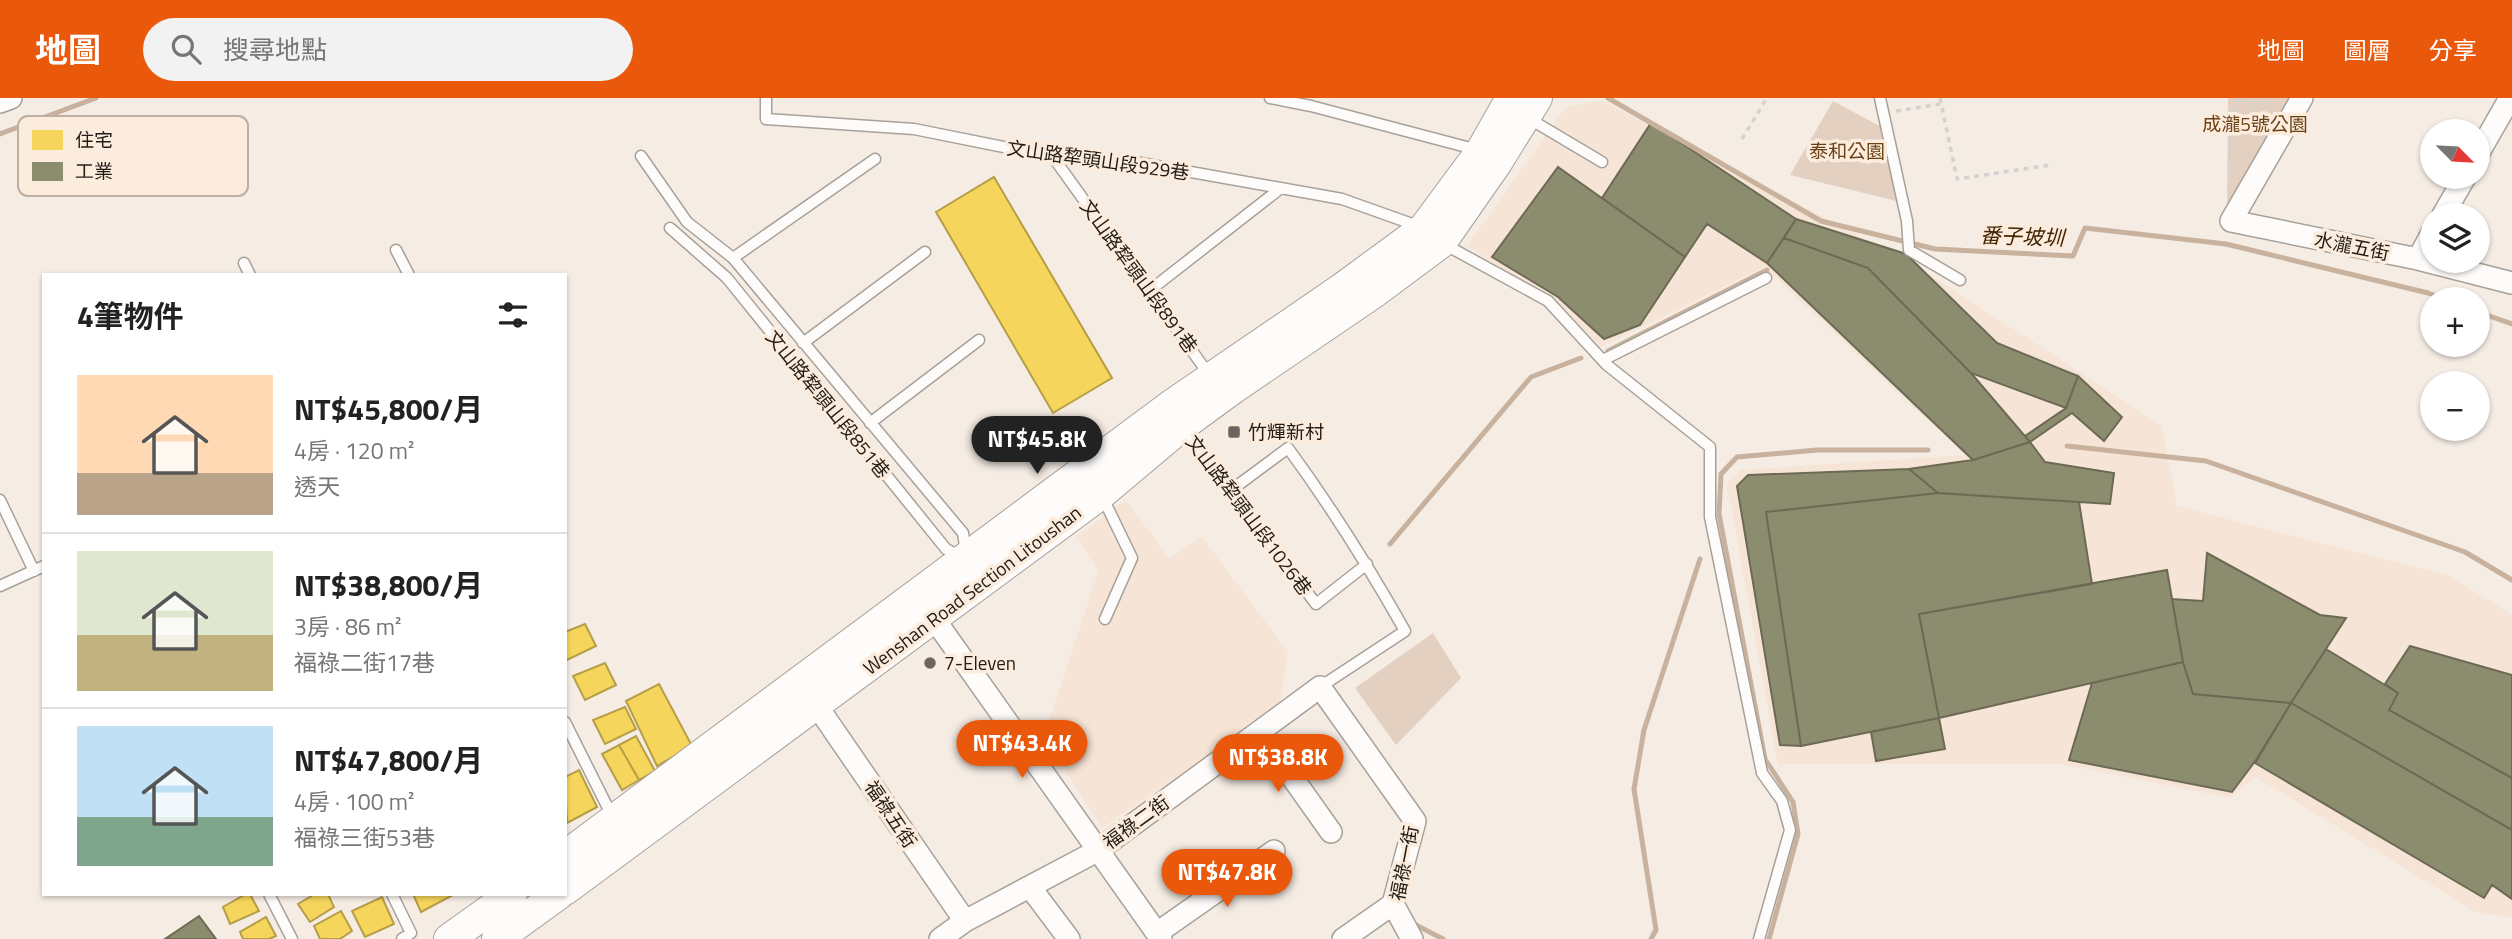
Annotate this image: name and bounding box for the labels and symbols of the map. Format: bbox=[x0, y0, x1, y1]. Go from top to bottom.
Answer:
park label: 成瀧5號公園 bbox=[2202, 109, 2308, 138]
legend bbox=[18, 116, 248, 196]
north arrow bbox=[2420, 119, 2490, 189]
text: 住宅 bbox=[75, 125, 113, 154]
street label: 文山路犂頭山段929巷 bbox=[1005, 132, 1191, 187]
park label: 泰和公園 bbox=[1809, 136, 1885, 165]
text: 工業 bbox=[75, 156, 113, 185]
street label: 文山路犂頭山段891巷 bbox=[1074, 193, 1205, 359]
water label: 番子坡圳 bbox=[1980, 219, 2068, 254]
street label: 水瀧五街 bbox=[2312, 224, 2392, 267]
street label: 文山路犂頭山段851巷 bbox=[759, 323, 898, 484]
pin: NT$45.8K bbox=[965, 416, 1109, 476]
place label: 竹輝新村 bbox=[1248, 417, 1324, 446]
marker: 竹輝新村 bbox=[1226, 424, 1242, 440]
street label: 文山路犂頭山段1026巷 bbox=[1179, 428, 1320, 601]
street label: Wenshan Road Section Litoushan bbox=[856, 498, 1087, 681]
place label: 7-Eleven bbox=[944, 648, 1016, 677]
marker: 7-Eleven bbox=[922, 655, 938, 671]
pin: NT$43.4K bbox=[950, 720, 1094, 780]
pin: NT$38.8K bbox=[1206, 734, 1350, 794]
street label: 福祿五街 bbox=[858, 774, 925, 853]
street label: 福祿二街 bbox=[1096, 788, 1175, 856]
street label: 福祿一街 bbox=[1382, 823, 1425, 903]
pin: NT$47.8K bbox=[1155, 850, 1299, 909]

